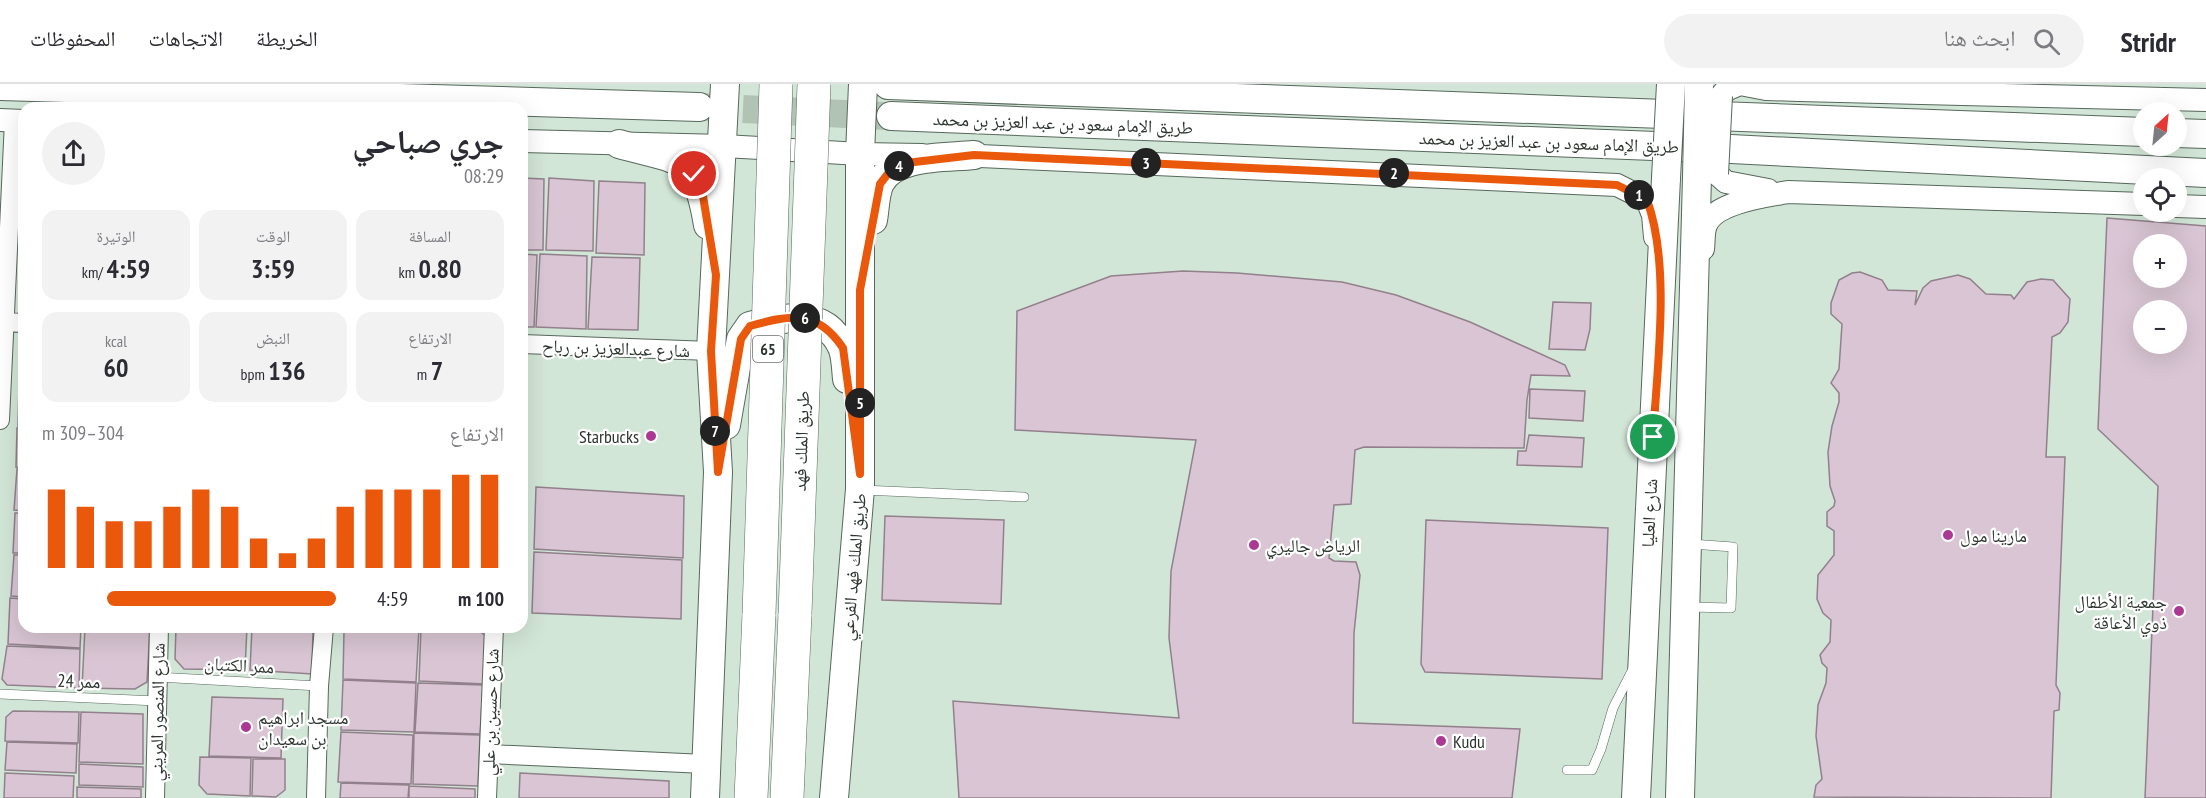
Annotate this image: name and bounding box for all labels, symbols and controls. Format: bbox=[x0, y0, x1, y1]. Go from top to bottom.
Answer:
search box bbox=[1664, 14, 2084, 68]
text: Stridr bbox=[2120, 23, 2176, 60]
text: ابحث هنا bbox=[1944, 24, 2015, 52]
text: المحفوظات bbox=[30, 25, 115, 52]
text: الاتجاهات bbox=[148, 25, 223, 52]
text: الخريطة bbox=[256, 25, 318, 52]
icon: search bbox=[2030, 25, 2063, 58]
north arrow bbox=[2133, 102, 2187, 156]
map controls bbox=[2133, 102, 2187, 354]
street label: طريق الإمام سعود بن عبد العزيز بن محمد bbox=[933, 107, 1193, 140]
text: جري صباحي bbox=[352, 119, 504, 162]
button: share bbox=[42, 122, 105, 185]
street label: طريق الإمام سعود بن عبد العزيز بن محمد bbox=[1419, 126, 1679, 159]
pin bbox=[668, 148, 719, 199]
pin: 3 bbox=[1131, 148, 1161, 178]
pin: 4 bbox=[884, 151, 914, 181]
text: 3 bbox=[1142, 153, 1150, 173]
text: 4 bbox=[895, 156, 903, 176]
icon: check bbox=[677, 157, 710, 190]
pin: 2 bbox=[1379, 158, 1409, 188]
text: 08:29 bbox=[464, 163, 504, 189]
text: 2 bbox=[1390, 163, 1398, 183]
button: locate bbox=[2133, 168, 2187, 222]
pin: 1 bbox=[1624, 180, 1654, 210]
text: 1 bbox=[1635, 185, 1643, 205]
text: الوتيرة bbox=[97, 226, 135, 246]
text: الوقت bbox=[256, 226, 290, 246]
text: المسافة bbox=[409, 226, 451, 246]
button: + bbox=[2133, 234, 2187, 288]
text: 4:59 bbox=[106, 252, 150, 285]
text: 3:59 bbox=[251, 252, 295, 285]
text: 0.80 bbox=[419, 252, 461, 285]
text: /km bbox=[82, 262, 106, 282]
text: km bbox=[399, 262, 419, 282]
button: − bbox=[2133, 300, 2187, 354]
pin: 6 bbox=[790, 303, 820, 333]
text: 6 bbox=[801, 308, 809, 328]
text: النبض bbox=[256, 328, 290, 348]
text: الارتفاع bbox=[408, 328, 452, 348]
text: kcal bbox=[105, 331, 127, 351]
street label: شارع عبدالعزيز بن رباح bbox=[542, 334, 690, 363]
road number: 65 bbox=[753, 336, 783, 362]
text: 60 bbox=[104, 351, 128, 384]
text: 136 bbox=[268, 354, 306, 387]
text: 7 bbox=[431, 354, 443, 387]
text: bpm bbox=[240, 364, 268, 384]
text: m bbox=[417, 364, 431, 384]
pin: 5 bbox=[845, 388, 875, 418]
street label: طريق الملك فهد bbox=[788, 390, 814, 492]
text: 5 bbox=[856, 393, 864, 413]
pin bbox=[1627, 411, 1678, 462]
pin: 7 bbox=[700, 416, 730, 446]
text: 304–309 m bbox=[42, 420, 124, 446]
icon: arrive bbox=[1636, 420, 1669, 453]
text: الارتفاع bbox=[449, 421, 504, 447]
text: 7 bbox=[711, 421, 719, 441]
place label: Starbucks bbox=[579, 425, 639, 448]
marker: Starbucks bbox=[644, 429, 658, 443]
street label: شارع العليا bbox=[1636, 478, 1662, 548]
street label: طريق الملك فهد الفرعي bbox=[835, 492, 874, 642]
place label: مارينا مول bbox=[1960, 524, 2027, 547]
marker: مارينا مول bbox=[1941, 528, 1955, 542]
place label: الرياض جاليري bbox=[1266, 534, 1360, 560]
marker: الرياض جاليري bbox=[1247, 538, 1261, 552]
text: 4:59 bbox=[377, 586, 408, 612]
text: 100 m bbox=[458, 586, 504, 612]
place label: جمعية الأطفال ذوي الأعاقة bbox=[2075, 590, 2167, 637]
marker: جمعية الأطفال ذوي الأعاقة bbox=[2172, 604, 2186, 618]
street label: شارع المنصور المريني bbox=[144, 642, 173, 782]
street label: شارع حسين بن علي bbox=[476, 648, 507, 776]
street label: ممر الكتبان bbox=[203, 652, 275, 678]
street label: ممر 24 bbox=[57, 669, 101, 693]
place label: مسجد ابراهيم بن سعيدان bbox=[258, 706, 348, 750]
marker: مسجد ابراهيم بن سعيدان bbox=[239, 720, 253, 734]
place label: Kudu bbox=[1453, 730, 1485, 753]
marker: Kudu bbox=[1434, 734, 1448, 748]

